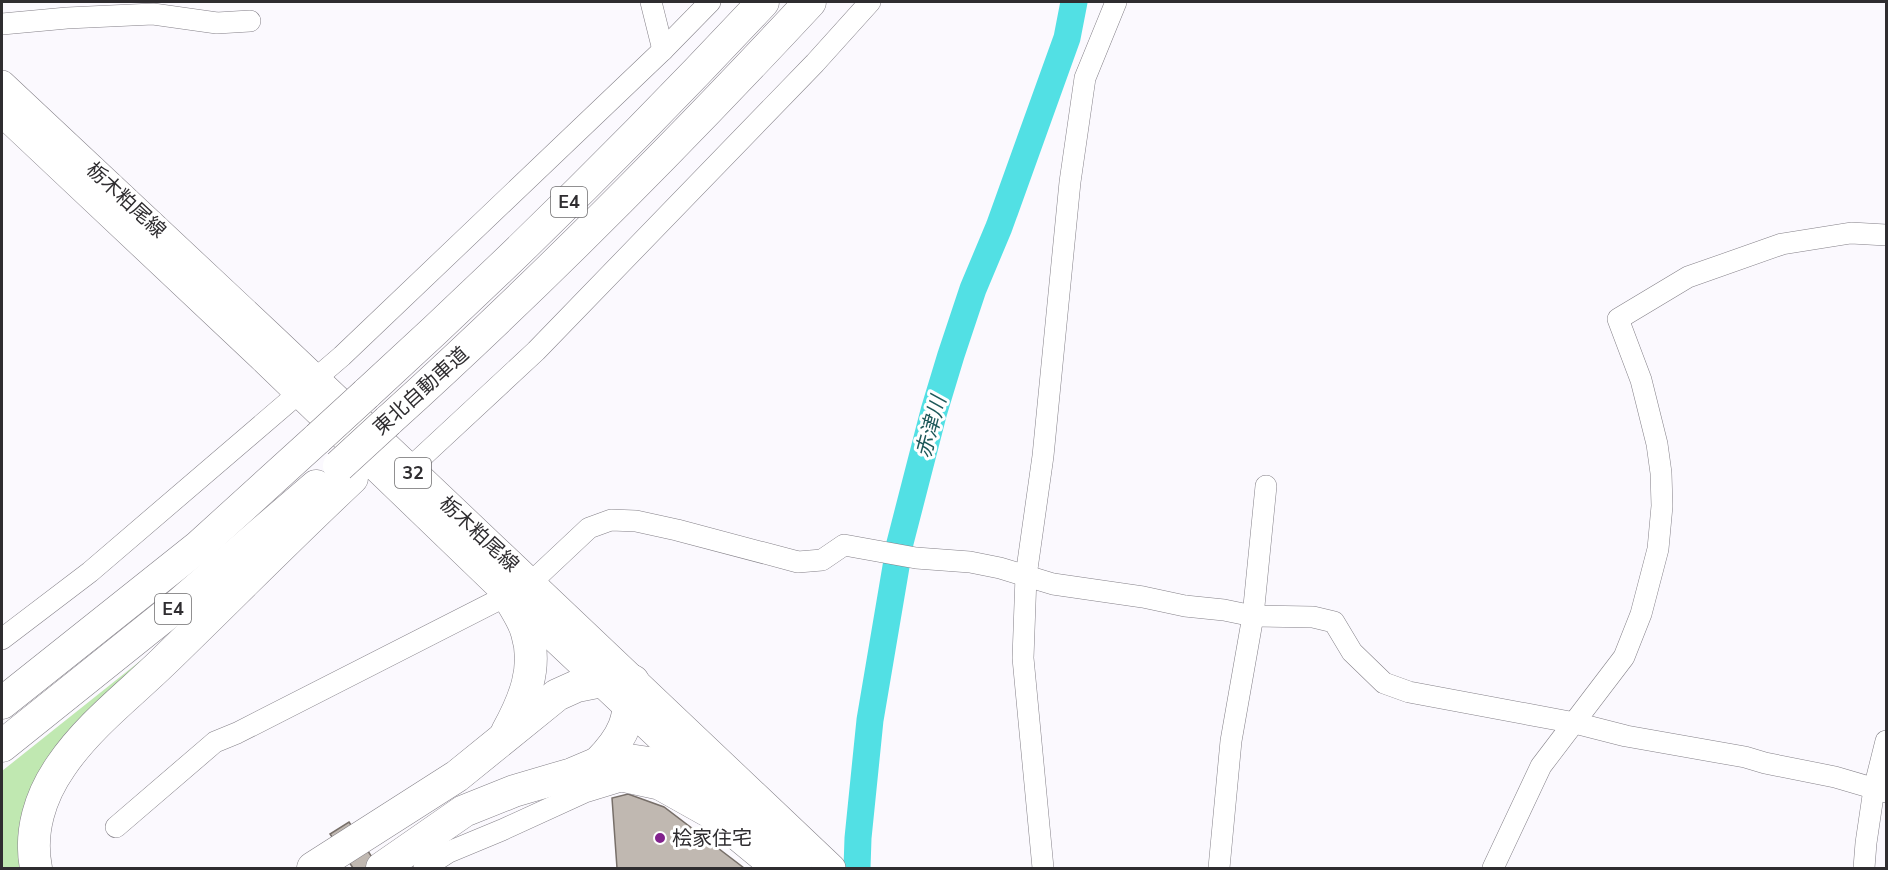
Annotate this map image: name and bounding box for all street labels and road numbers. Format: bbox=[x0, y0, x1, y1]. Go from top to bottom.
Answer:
street label: 栃木粕尾線 bbox=[80, 156, 172, 244]
road number: E4 bbox=[551, 187, 587, 217]
street label: 東北自動車道 bbox=[367, 341, 475, 441]
road number: 32 bbox=[395, 458, 431, 488]
street label: 栃木粕尾線 bbox=[433, 490, 525, 578]
road number: E4 bbox=[155, 594, 191, 624]

